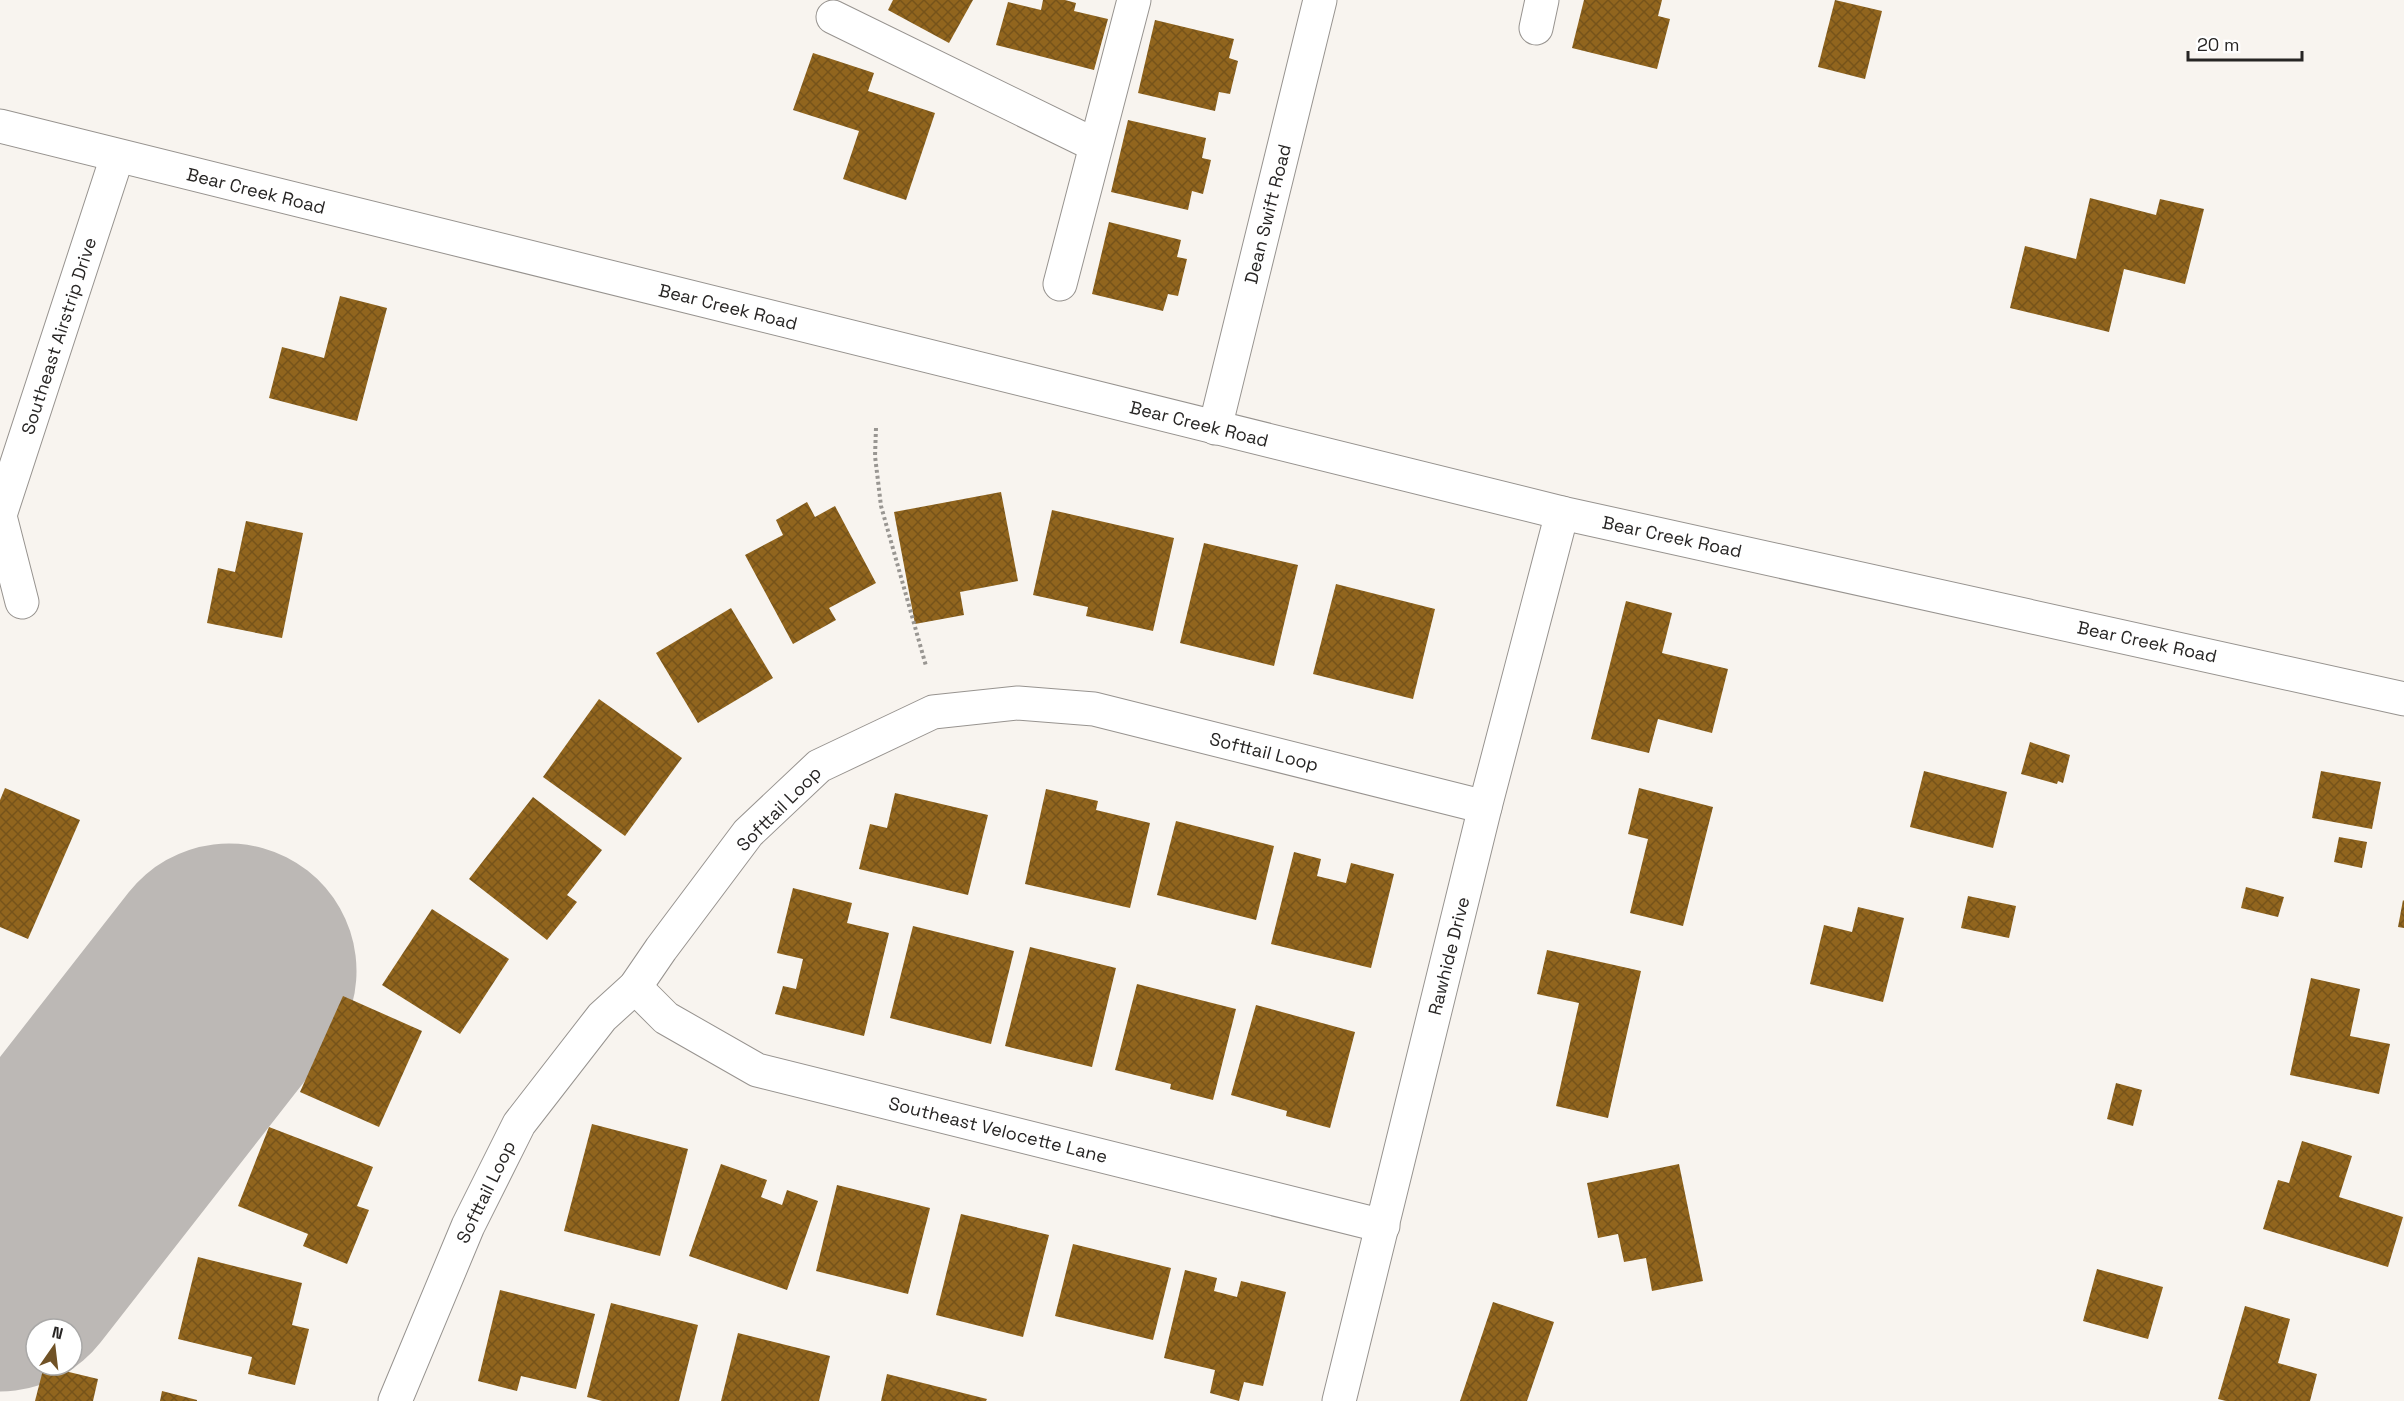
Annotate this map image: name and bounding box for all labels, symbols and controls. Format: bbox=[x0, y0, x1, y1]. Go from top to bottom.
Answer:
scale bar bbox=[2188, 24, 2302, 62]
text: 20 m bbox=[2197, 33, 2240, 56]
street label: Dean Swift Road bbox=[1239, 142, 1296, 286]
street label: Bear Creek Road bbox=[184, 162, 328, 219]
street label: Southeast Airstrip Drive bbox=[16, 234, 101, 437]
street label: Bear Creek Road bbox=[656, 278, 800, 335]
street label: Bear Creek Road bbox=[1127, 395, 1271, 452]
street label: Bear Creek Road bbox=[1600, 510, 1744, 563]
street label: Bear Creek Road bbox=[2075, 615, 2219, 668]
street label: Softtail Loop bbox=[1207, 727, 1321, 776]
street label: Softtail Loop bbox=[731, 761, 826, 856]
street label: Rawhide Drive bbox=[1423, 894, 1474, 1018]
street label: Southeast Velocette Lane bbox=[886, 1091, 1110, 1168]
street label: Softtail Loop bbox=[451, 1137, 520, 1247]
north arrow bbox=[24, 1317, 84, 1377]
text: N bbox=[50, 1321, 65, 1344]

